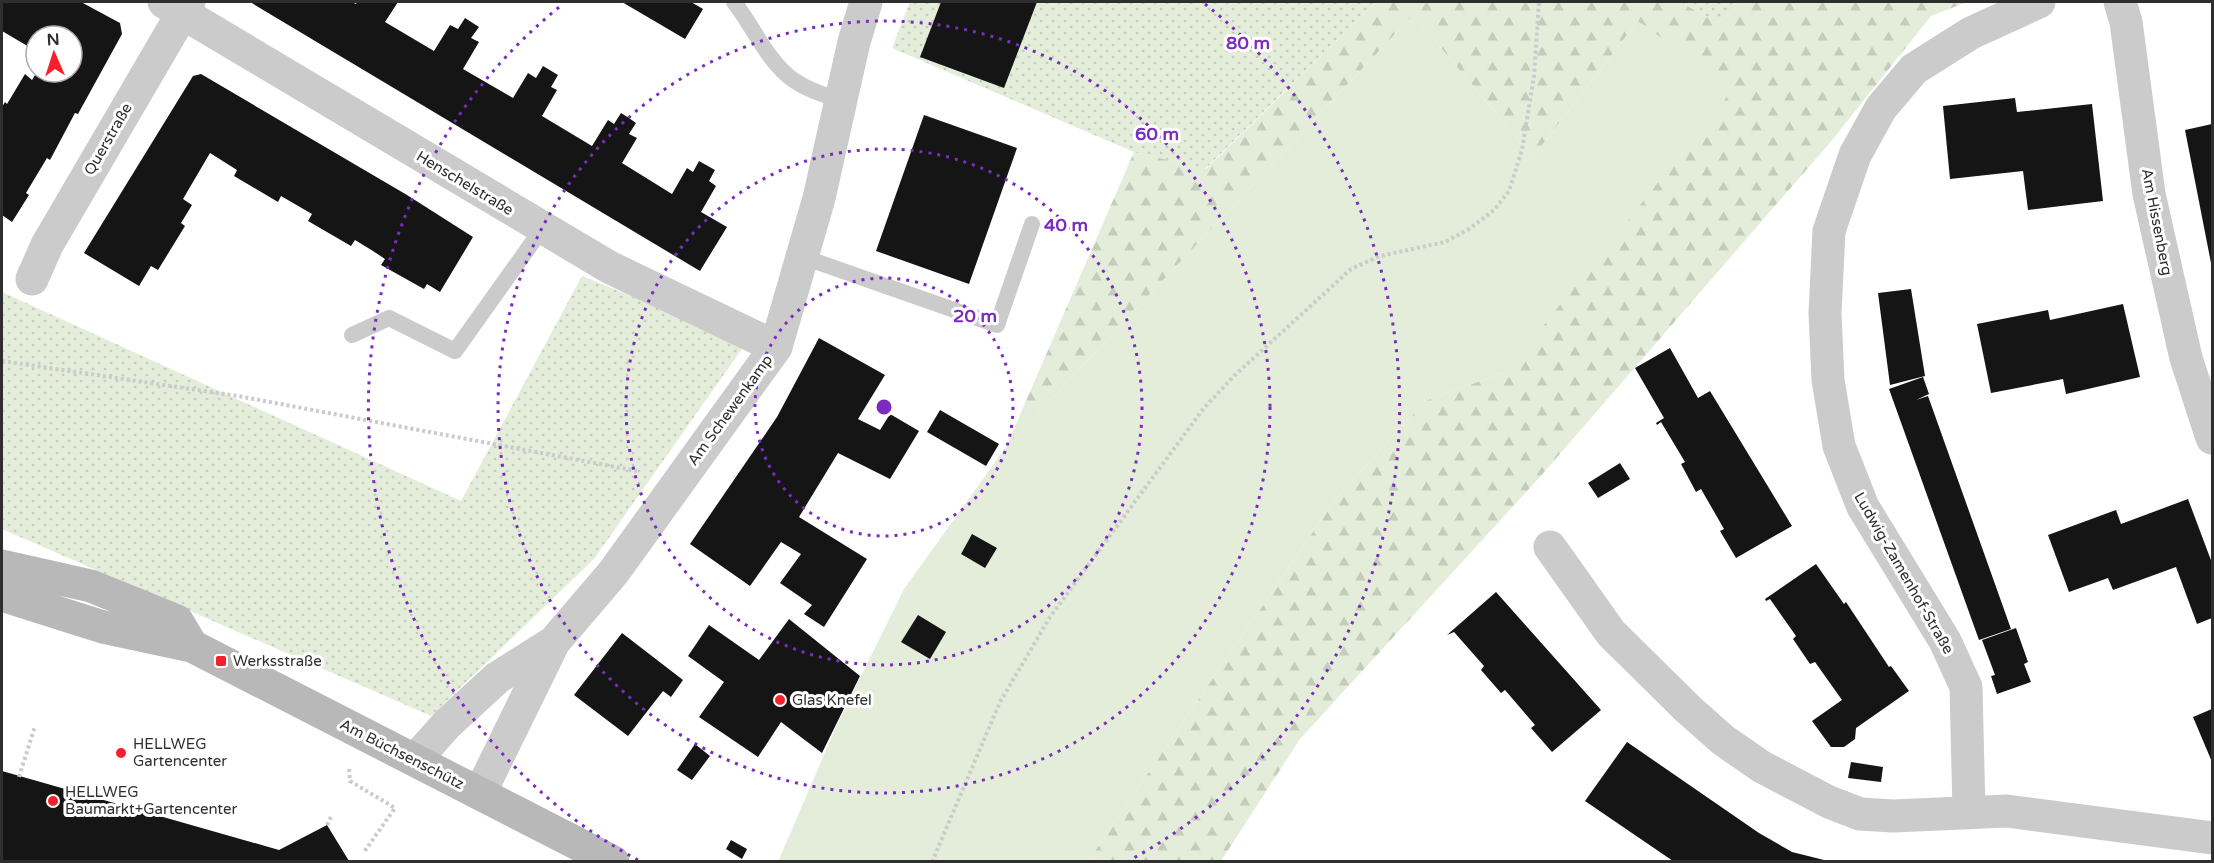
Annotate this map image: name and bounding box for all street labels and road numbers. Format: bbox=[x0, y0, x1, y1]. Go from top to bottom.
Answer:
street label: Querstraße bbox=[80, 100, 136, 178]
street label: Henschelstraße bbox=[413, 147, 517, 219]
street label: Am Hissenberg bbox=[2138, 167, 2176, 277]
street label: Am Schewenkamp bbox=[684, 351, 776, 469]
street label: Ludwig-Zamenhof-Straße bbox=[1850, 489, 1958, 657]
street label: Am Büchsenschütz bbox=[337, 715, 467, 793]

